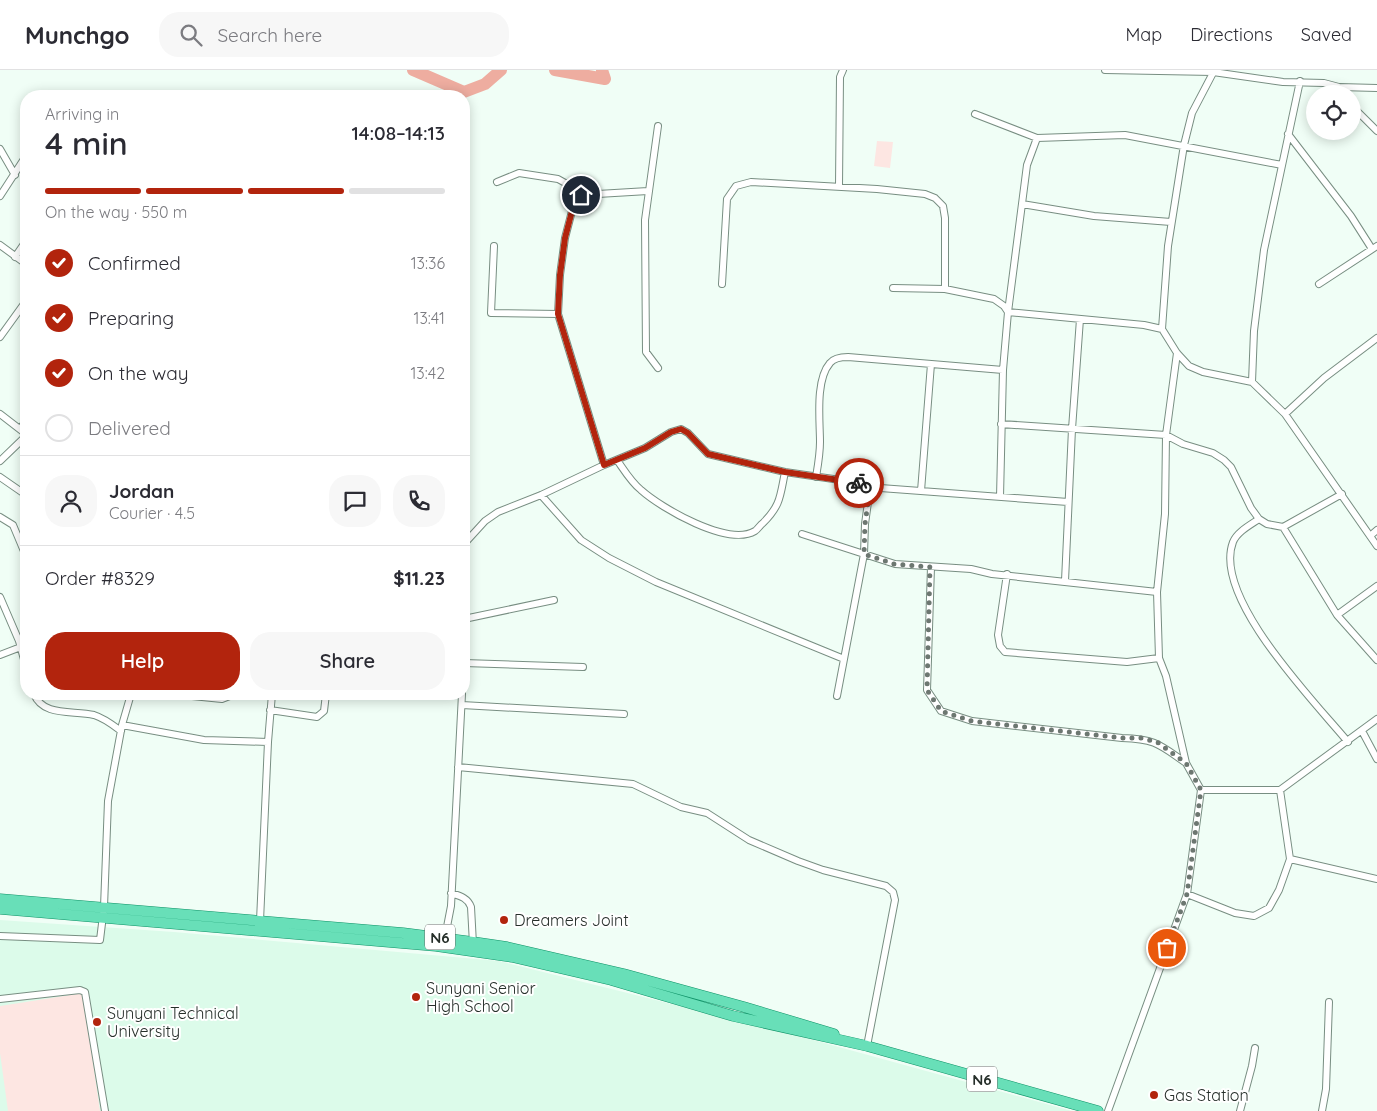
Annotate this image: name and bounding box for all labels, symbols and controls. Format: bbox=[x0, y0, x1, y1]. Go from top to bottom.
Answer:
search box bbox=[159, 12, 509, 57]
text: Munchgo bbox=[25, 20, 129, 50]
icon: search bbox=[177, 21, 205, 49]
text: Search here bbox=[217, 23, 322, 47]
text: Map bbox=[1125, 23, 1162, 46]
text: Directions bbox=[1190, 23, 1273, 46]
text: Saved bbox=[1301, 23, 1352, 46]
map controls bbox=[1306, 85, 1361, 140]
button: locate bbox=[1306, 85, 1361, 140]
text: Arriving in bbox=[45, 104, 119, 124]
text: 14:08–14:13 bbox=[352, 121, 445, 145]
text: 4 min bbox=[45, 123, 128, 163]
pin bbox=[560, 174, 602, 216]
icon: home bbox=[567, 181, 595, 209]
text: On the way · 550 m bbox=[45, 202, 187, 222]
icon: check bbox=[45, 249, 73, 277]
text: Confirmed bbox=[88, 251, 181, 275]
text: 13:36 bbox=[411, 253, 445, 273]
icon: check bbox=[45, 304, 73, 332]
text: Preparing bbox=[88, 306, 174, 330]
text: 13:41 bbox=[413, 308, 445, 328]
icon: check bbox=[45, 359, 73, 387]
text: On the way bbox=[88, 361, 189, 385]
text: 13:42 bbox=[410, 363, 445, 383]
text: Delivered bbox=[88, 416, 171, 440]
courier bbox=[834, 458, 884, 508]
icon: bike bbox=[845, 469, 873, 497]
button: person bbox=[45, 475, 97, 527]
button: chat bbox=[329, 475, 381, 527]
button: phone bbox=[393, 475, 445, 527]
text: Jordan bbox=[109, 479, 174, 503]
text: Courier · 4.5 bbox=[109, 503, 195, 523]
text: Order #8329 bbox=[45, 566, 155, 590]
text: $11.23 bbox=[393, 566, 445, 590]
button: Help bbox=[45, 632, 240, 690]
button: Share bbox=[250, 632, 445, 690]
place label: Dreamers Joint bbox=[514, 910, 629, 930]
marker: Dreamers Joint bbox=[498, 914, 510, 926]
road number: N6 bbox=[425, 924, 455, 950]
pin bbox=[1146, 927, 1188, 969]
icon: bag bbox=[1153, 934, 1181, 962]
place label: Sunyani Senior High School bbox=[426, 978, 536, 1016]
marker: Sunyani Senior High School bbox=[410, 991, 422, 1003]
place label: Sunyani Technical University bbox=[107, 1003, 239, 1041]
marker: Sunyani Technical University bbox=[91, 1016, 103, 1028]
road number: N6 bbox=[967, 1066, 997, 1092]
place label: Gas Station bbox=[1164, 1085, 1249, 1105]
marker: Gas Station bbox=[1148, 1089, 1160, 1101]

